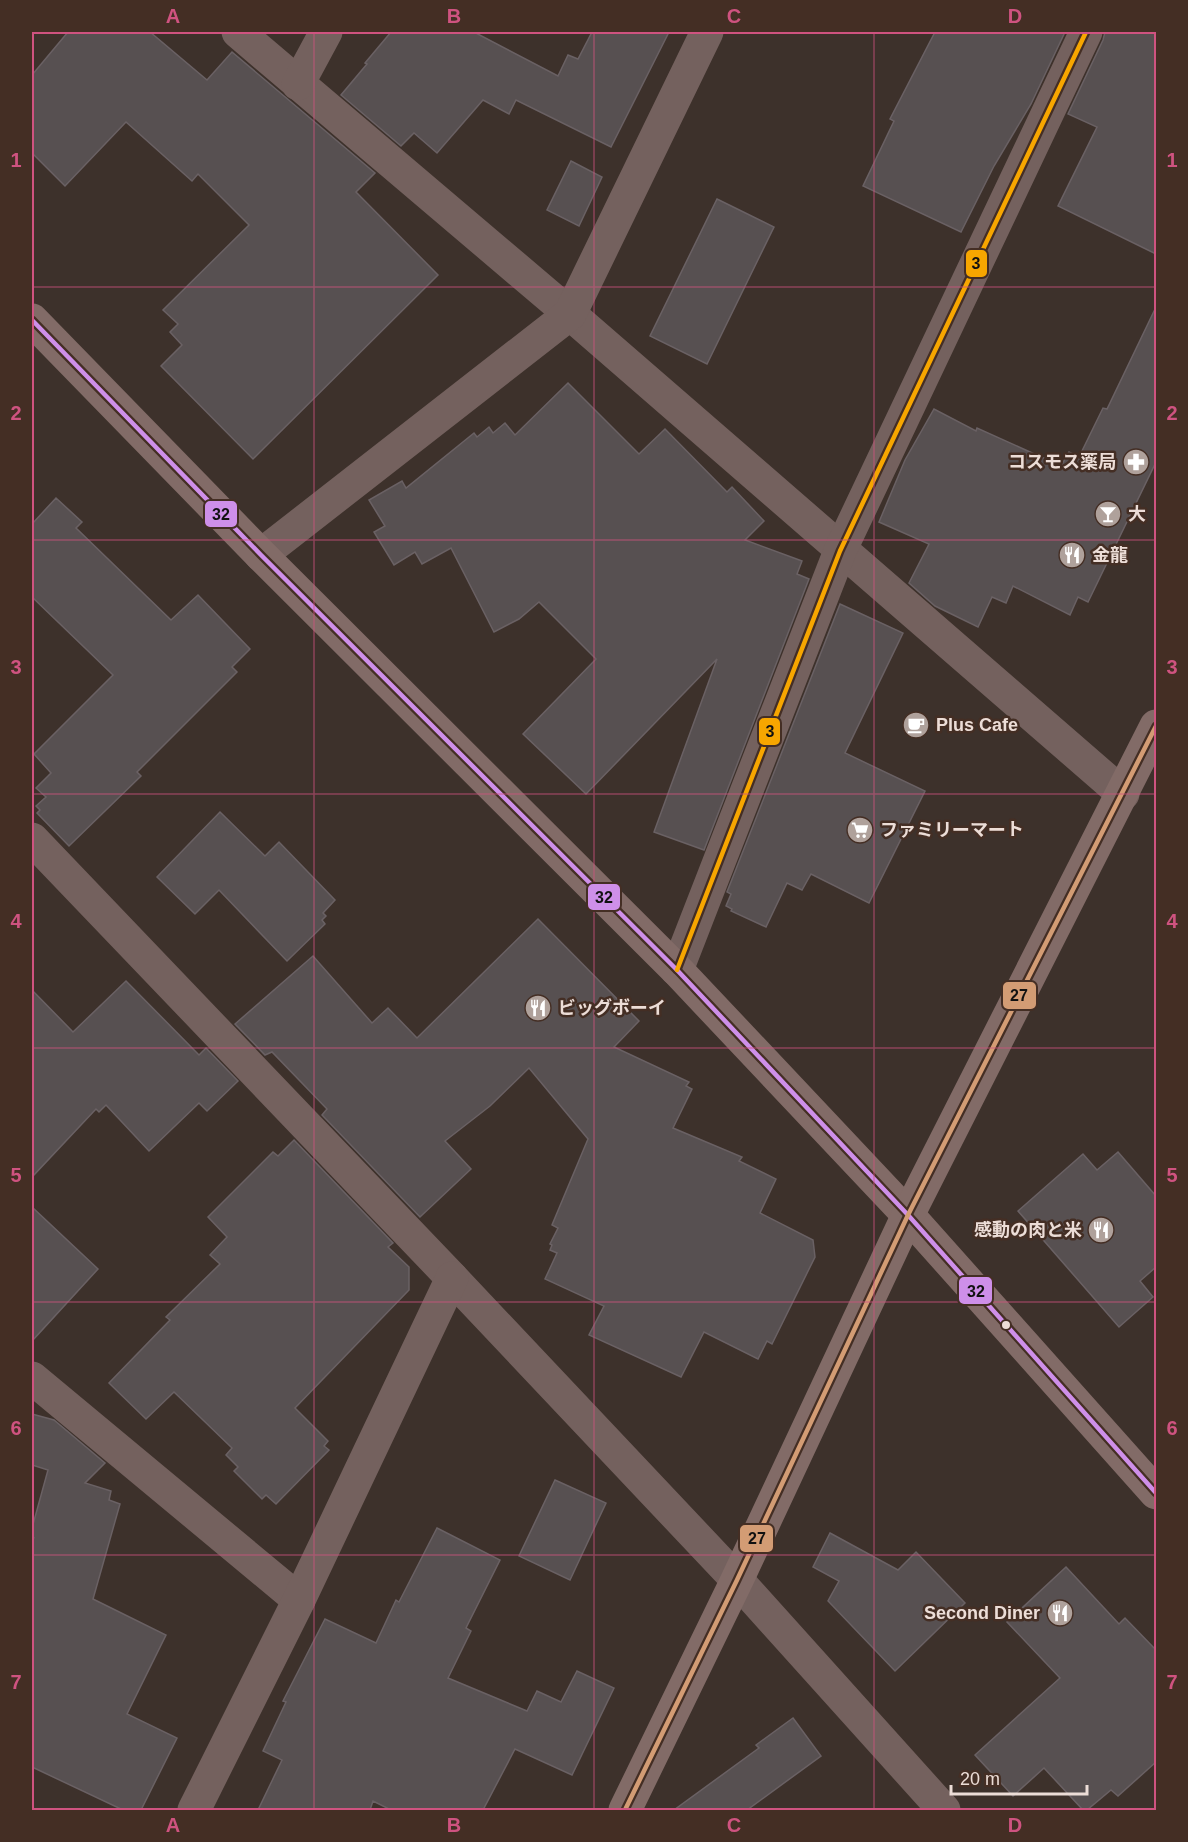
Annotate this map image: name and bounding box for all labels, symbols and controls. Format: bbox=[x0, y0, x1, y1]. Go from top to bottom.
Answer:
text: A bbox=[166, 5, 180, 27]
text: B bbox=[447, 5, 461, 27]
text: C bbox=[727, 5, 741, 27]
text: D bbox=[1008, 5, 1022, 27]
text: 1 bbox=[10, 149, 22, 171]
text: 1 bbox=[1166, 149, 1178, 171]
line badge: 3 bbox=[965, 249, 988, 278]
text: 3 bbox=[972, 255, 981, 272]
text: 2 bbox=[10, 402, 22, 424]
text: 2 bbox=[1166, 402, 1178, 424]
pharmacy icon: コスモス薬局 bbox=[1121, 447, 1151, 477]
place label: コスモス薬局 bbox=[1008, 452, 1116, 472]
bar icon: 大 bbox=[1093, 499, 1123, 529]
line badge: 32 bbox=[204, 500, 238, 528]
place label: 大 bbox=[1128, 504, 1146, 524]
text: 32 bbox=[212, 506, 230, 523]
restaurant icon: 金龍 bbox=[1057, 540, 1087, 570]
place label: 金龍 bbox=[1092, 545, 1128, 565]
text: 3 bbox=[10, 656, 22, 678]
text: 3 bbox=[1166, 656, 1178, 678]
cafe icon: Plus Cafe bbox=[901, 710, 931, 740]
place label: Plus Cafe bbox=[936, 715, 1018, 735]
line badge: 3 bbox=[758, 717, 781, 746]
text: 3 bbox=[766, 723, 775, 740]
supermarket icon: ファミリーマート bbox=[845, 815, 875, 845]
place label: ファミリーマート bbox=[880, 820, 1024, 840]
line badge: 32 bbox=[587, 883, 621, 911]
text: 32 bbox=[595, 889, 613, 906]
text: 4 bbox=[10, 910, 22, 932]
text: 4 bbox=[1166, 910, 1178, 932]
line badge: 27 bbox=[1002, 981, 1037, 1010]
text: 27 bbox=[1010, 987, 1028, 1004]
restaurant icon: ビッグボーイ bbox=[523, 993, 553, 1023]
place label: ビッグボーイ bbox=[558, 998, 666, 1018]
text: 5 bbox=[10, 1164, 22, 1186]
text: 5 bbox=[1166, 1164, 1178, 1186]
restaurant icon: 感動の肉と米 bbox=[1086, 1215, 1116, 1245]
place label: 感動の肉と米 bbox=[974, 1220, 1082, 1240]
line badge: 32 bbox=[958, 1276, 993, 1305]
text: 32 bbox=[967, 1283, 985, 1300]
unlabelled marker bbox=[1000, 1319, 1012, 1331]
text: 6 bbox=[10, 1417, 22, 1439]
text: 6 bbox=[1166, 1417, 1178, 1439]
line badge: 27 bbox=[739, 1524, 774, 1553]
text: 27 bbox=[748, 1530, 766, 1547]
restaurant icon: Second Diner bbox=[1045, 1598, 1075, 1628]
place label: Second Diner bbox=[924, 1603, 1040, 1623]
text: 7 bbox=[10, 1671, 22, 1693]
text: 7 bbox=[1166, 1671, 1178, 1693]
scale bar bbox=[951, 1758, 1088, 1796]
text: 20 m bbox=[960, 1769, 1000, 1789]
text: A bbox=[166, 1814, 180, 1836]
text: B bbox=[447, 1814, 461, 1836]
text: C bbox=[727, 1814, 741, 1836]
text: D bbox=[1008, 1814, 1022, 1836]

